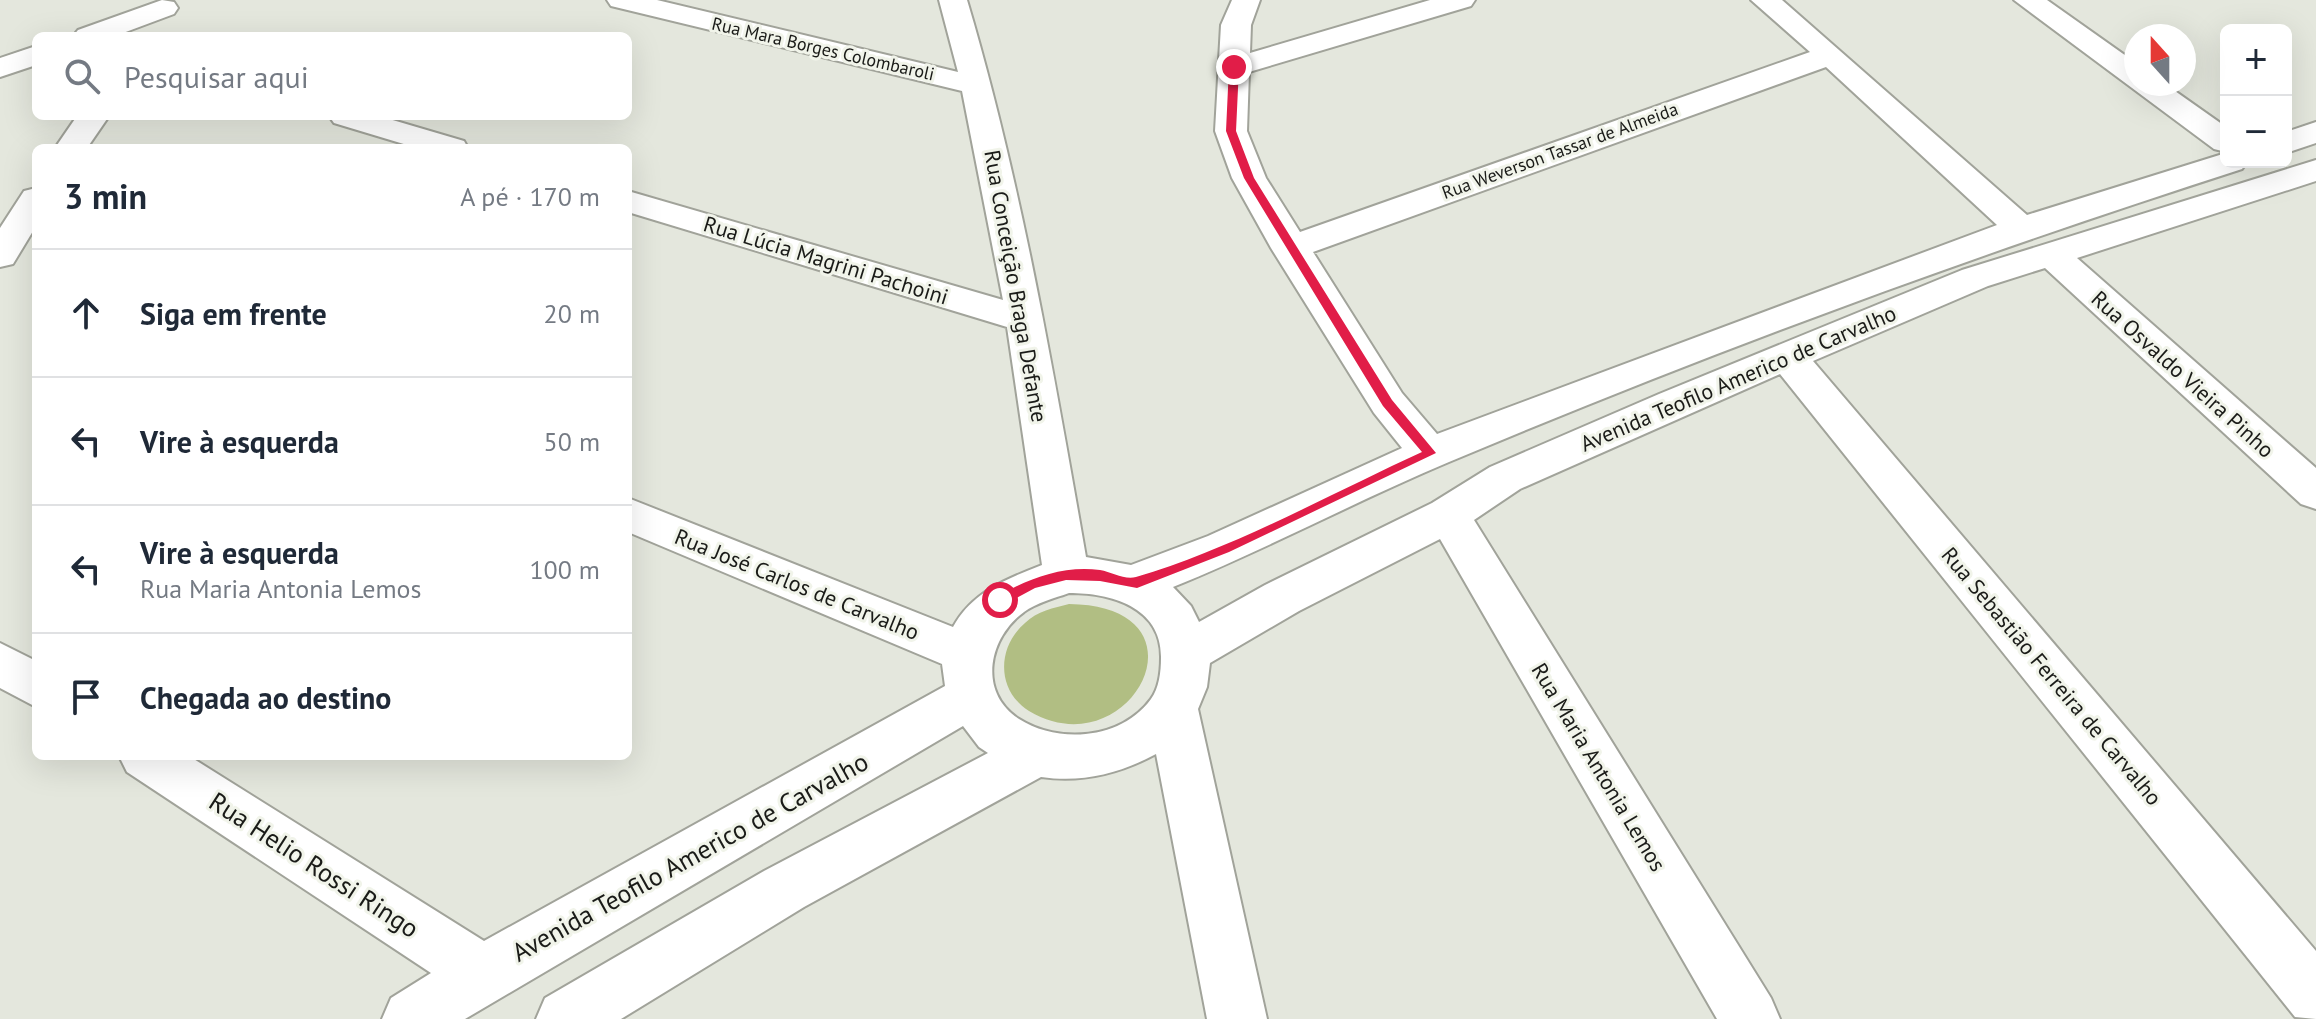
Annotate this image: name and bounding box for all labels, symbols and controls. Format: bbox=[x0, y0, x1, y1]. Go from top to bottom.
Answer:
street label: Rua Mara Borges Colombaroli bbox=[710, 12, 937, 85]
north arrow bbox=[2124, 24, 2196, 96]
map controls bbox=[2220, 24, 2292, 168]
button: + bbox=[2220, 24, 2292, 96]
search box bbox=[32, 32, 632, 120]
route end bbox=[1216, 49, 1252, 85]
icon: search bbox=[60, 54, 104, 98]
text: Pesquisar aqui bbox=[124, 57, 309, 96]
button: − bbox=[2220, 96, 2292, 168]
street label: Rua Weverson Tassar de Almeida bbox=[1439, 97, 1681, 204]
street label: Rua Conceição Braga Defante bbox=[978, 148, 1054, 424]
text: 3 min bbox=[64, 174, 147, 218]
text: A pé · 170 m bbox=[460, 180, 600, 213]
street label: Rua Lúcia Magrini Pachoini bbox=[700, 209, 952, 311]
street label: Rua Osvaldo Vieira Pinho bbox=[2086, 285, 2280, 463]
icon: ahead bbox=[64, 291, 108, 335]
text: Siga em frente bbox=[140, 294, 327, 333]
text: 20 m bbox=[544, 297, 600, 330]
street label: Avenida Teofilo Americo de Carvalho bbox=[1576, 299, 1900, 457]
icon: left bbox=[64, 419, 108, 463]
text: Vire à esquerda bbox=[140, 422, 339, 461]
text: 50 m bbox=[544, 425, 600, 458]
street label: Rua José Carlos de Carvalho bbox=[671, 522, 923, 646]
text: Vire à esquerda bbox=[140, 533, 339, 572]
street label: Rua Sebastião Ferreira de Carvalho bbox=[1936, 541, 2168, 811]
icon: left bbox=[64, 547, 108, 591]
text: 100 m bbox=[529, 553, 600, 586]
text: Rua Maria Antonia Lemos bbox=[140, 572, 421, 605]
route start bbox=[982, 582, 1018, 618]
street label: Rua Maria Antonia Lemos bbox=[1526, 658, 1672, 876]
icon: arrive bbox=[64, 675, 108, 719]
text: Chegada ao destino bbox=[140, 678, 391, 717]
street label: Avenida Teofilo Americo de Carvalho bbox=[506, 745, 874, 969]
street label: Rua Helio Rossi Ringo bbox=[203, 784, 425, 945]

